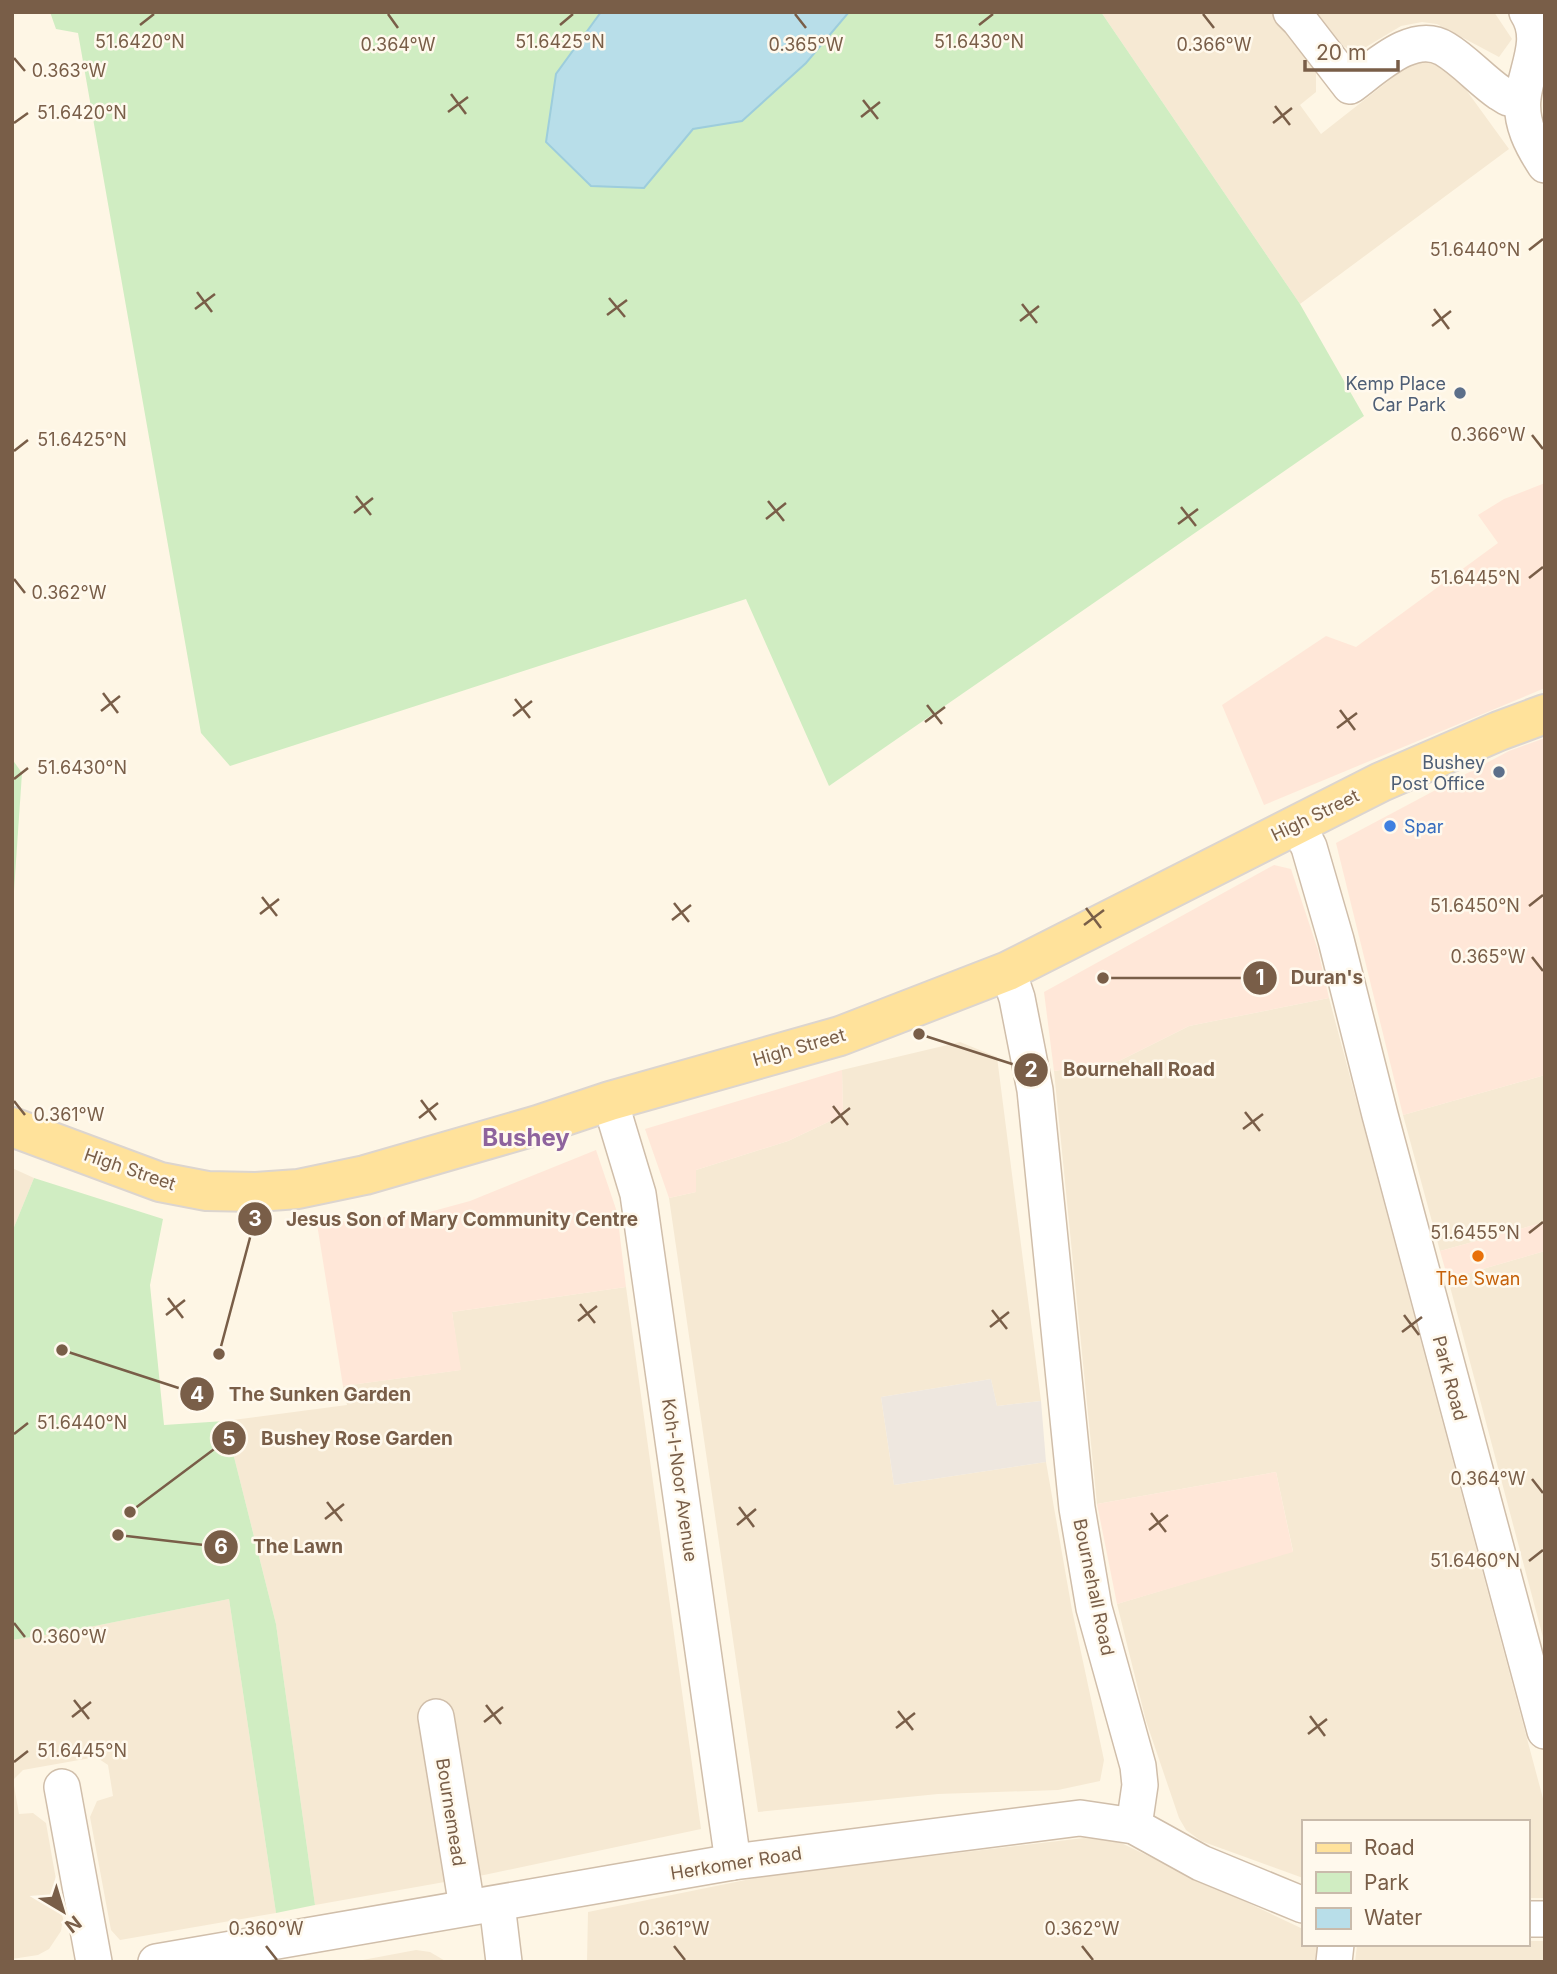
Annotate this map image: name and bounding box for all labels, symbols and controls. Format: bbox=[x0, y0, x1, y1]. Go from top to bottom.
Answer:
scale bar bbox=[1305, 28, 1398, 72]
text: 51.6420°N bbox=[95, 31, 185, 52]
text: 51.6425°N bbox=[515, 31, 605, 52]
text: 51.6430°N bbox=[934, 31, 1024, 52]
text: 0.364°W bbox=[360, 34, 436, 55]
text: 0.365°W bbox=[769, 34, 844, 55]
text: 0.366°W bbox=[1177, 34, 1252, 55]
text: 20 m bbox=[1316, 40, 1366, 65]
text: 0.363°W bbox=[32, 60, 107, 81]
text: 51.6420°N bbox=[37, 102, 127, 123]
text: 51.6440°N bbox=[1430, 239, 1520, 260]
place label: Kemp Place Car Park bbox=[1346, 373, 1446, 415]
marker: Kemp Place Car Park bbox=[1452, 385, 1468, 401]
text: 0.366°W bbox=[1451, 424, 1526, 445]
text: 51.6425°N bbox=[37, 429, 127, 450]
text: 51.6445°N bbox=[1430, 567, 1520, 588]
text: 0.362°W bbox=[32, 582, 107, 603]
place label: Bushey Post Office bbox=[1391, 752, 1485, 794]
text: 51.6430°N bbox=[37, 757, 127, 778]
marker: Bushey Post Office bbox=[1491, 764, 1507, 780]
street label: High Street bbox=[1268, 785, 1363, 845]
place label: Spar bbox=[1404, 816, 1444, 837]
marker: Spar bbox=[1382, 818, 1398, 834]
text: 51.6450°N bbox=[1430, 895, 1520, 916]
text: 0.365°W bbox=[1451, 946, 1526, 967]
callout: Duran's bbox=[1242, 958, 1377, 998]
text: 1 bbox=[1255, 965, 1265, 990]
text: Duran's bbox=[1291, 966, 1363, 989]
street label: High Street bbox=[750, 1024, 848, 1070]
callout: Bournehall Road bbox=[1014, 1050, 1228, 1090]
text: 2 bbox=[1024, 1057, 1038, 1082]
text: Bournehall Road bbox=[1063, 1058, 1215, 1081]
text: 0.361°W bbox=[33, 1104, 105, 1125]
district label: Bushey bbox=[482, 1123, 570, 1152]
street label: High Street bbox=[82, 1144, 179, 1194]
callout: Jesus Son of Mary Community Centre bbox=[237, 1199, 652, 1239]
text: 3 bbox=[248, 1206, 262, 1231]
text: Jesus Son of Mary Community Centre bbox=[286, 1208, 638, 1231]
text: 51.6455°N bbox=[1430, 1222, 1520, 1243]
marker: The Swan bbox=[1470, 1248, 1486, 1264]
place label: The Swan bbox=[1436, 1268, 1520, 1289]
street label: Park Road bbox=[1429, 1333, 1471, 1423]
callout: The Sunken Garden bbox=[180, 1374, 425, 1414]
text: 4 bbox=[190, 1382, 204, 1407]
text: The Sunken Garden bbox=[229, 1383, 411, 1406]
street label: Koh-I-Noor Avenue bbox=[658, 1397, 702, 1563]
text: 51.6440°N bbox=[37, 1412, 127, 1433]
callout: Bushey Rose Garden bbox=[212, 1418, 467, 1458]
text: 5 bbox=[222, 1426, 236, 1451]
text: Bushey Rose Garden bbox=[261, 1427, 453, 1450]
text: 0.364°W bbox=[1450, 1468, 1526, 1489]
street label: Bournehall Road bbox=[1069, 1517, 1119, 1657]
callout: The Lawn bbox=[204, 1527, 357, 1567]
text: 6 bbox=[214, 1534, 228, 1559]
text: The Lawn bbox=[253, 1535, 343, 1558]
text: 51.6460°N bbox=[1430, 1550, 1520, 1571]
text: 0.360°W bbox=[31, 1626, 107, 1647]
text: 51.6445°N bbox=[37, 1740, 127, 1761]
street label: Bournemead bbox=[432, 1757, 470, 1867]
legend bbox=[1302, 1820, 1529, 1946]
text: Road bbox=[1364, 1835, 1415, 1860]
street label: Herkomer Road bbox=[669, 1842, 803, 1884]
text: Park bbox=[1364, 1870, 1409, 1895]
north arrow bbox=[28, 1876, 98, 1946]
text: Water bbox=[1364, 1905, 1422, 1930]
text: N bbox=[60, 1910, 86, 1938]
text: 0.360°W bbox=[228, 1918, 304, 1939]
text: 0.361°W bbox=[638, 1918, 710, 1939]
text: 0.362°W bbox=[1045, 1918, 1120, 1939]

